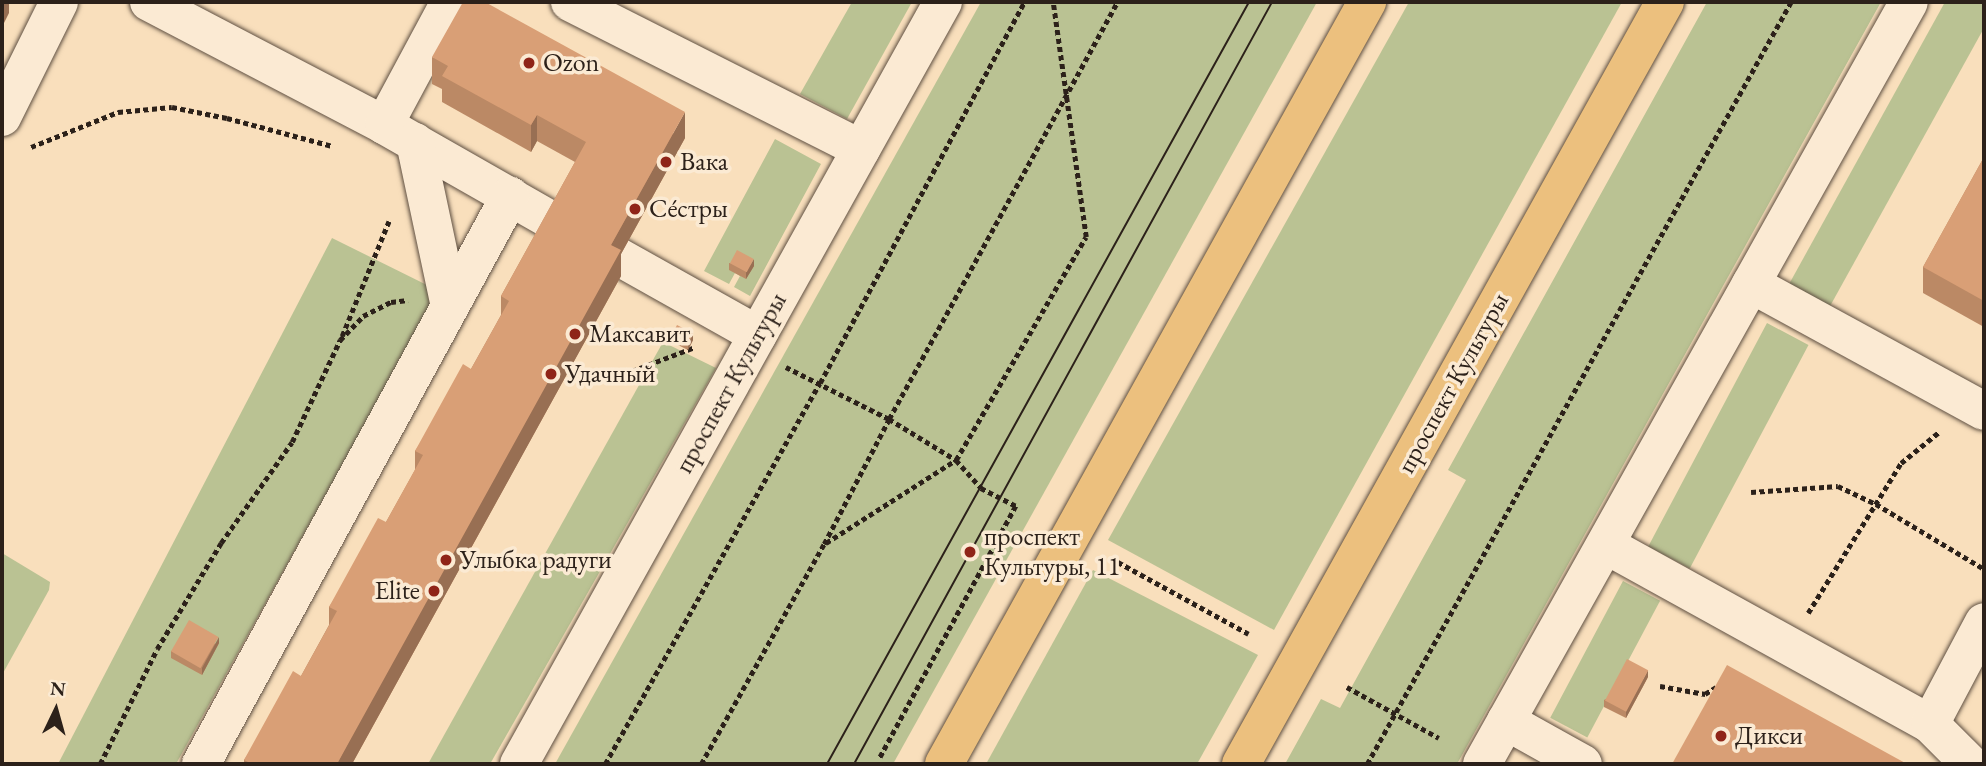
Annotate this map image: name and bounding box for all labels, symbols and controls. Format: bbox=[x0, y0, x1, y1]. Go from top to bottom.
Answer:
place label: Ozon bbox=[543, 47, 599, 79]
marker: Ozon bbox=[521, 55, 537, 71]
place label: Вака bbox=[680, 146, 728, 178]
marker: Вака bbox=[658, 154, 674, 170]
place label: Се́стры bbox=[649, 193, 728, 225]
marker: Се́стры bbox=[627, 201, 643, 217]
street label: проспект Культуры bbox=[669, 287, 793, 479]
street label: проспект Культуры bbox=[1391, 287, 1515, 479]
place label: Максавит bbox=[589, 318, 690, 350]
marker: Максавит bbox=[567, 326, 583, 342]
place label: Удачный bbox=[565, 358, 655, 390]
marker: Удачный bbox=[543, 366, 559, 382]
place label: проспект Культуры, 11 bbox=[984, 521, 1120, 582]
place label: Улыбка радуги bbox=[460, 544, 612, 576]
marker: проспект Культуры, 11 bbox=[962, 544, 978, 560]
marker: Улыбка радуги bbox=[438, 552, 454, 568]
place label: Elite bbox=[374, 575, 420, 607]
marker: Elite bbox=[426, 583, 442, 599]
north arrow bbox=[21, 675, 91, 745]
text: N bbox=[49, 675, 67, 702]
place label: Дикси bbox=[1735, 720, 1803, 752]
marker: Дикси bbox=[1713, 728, 1729, 744]

